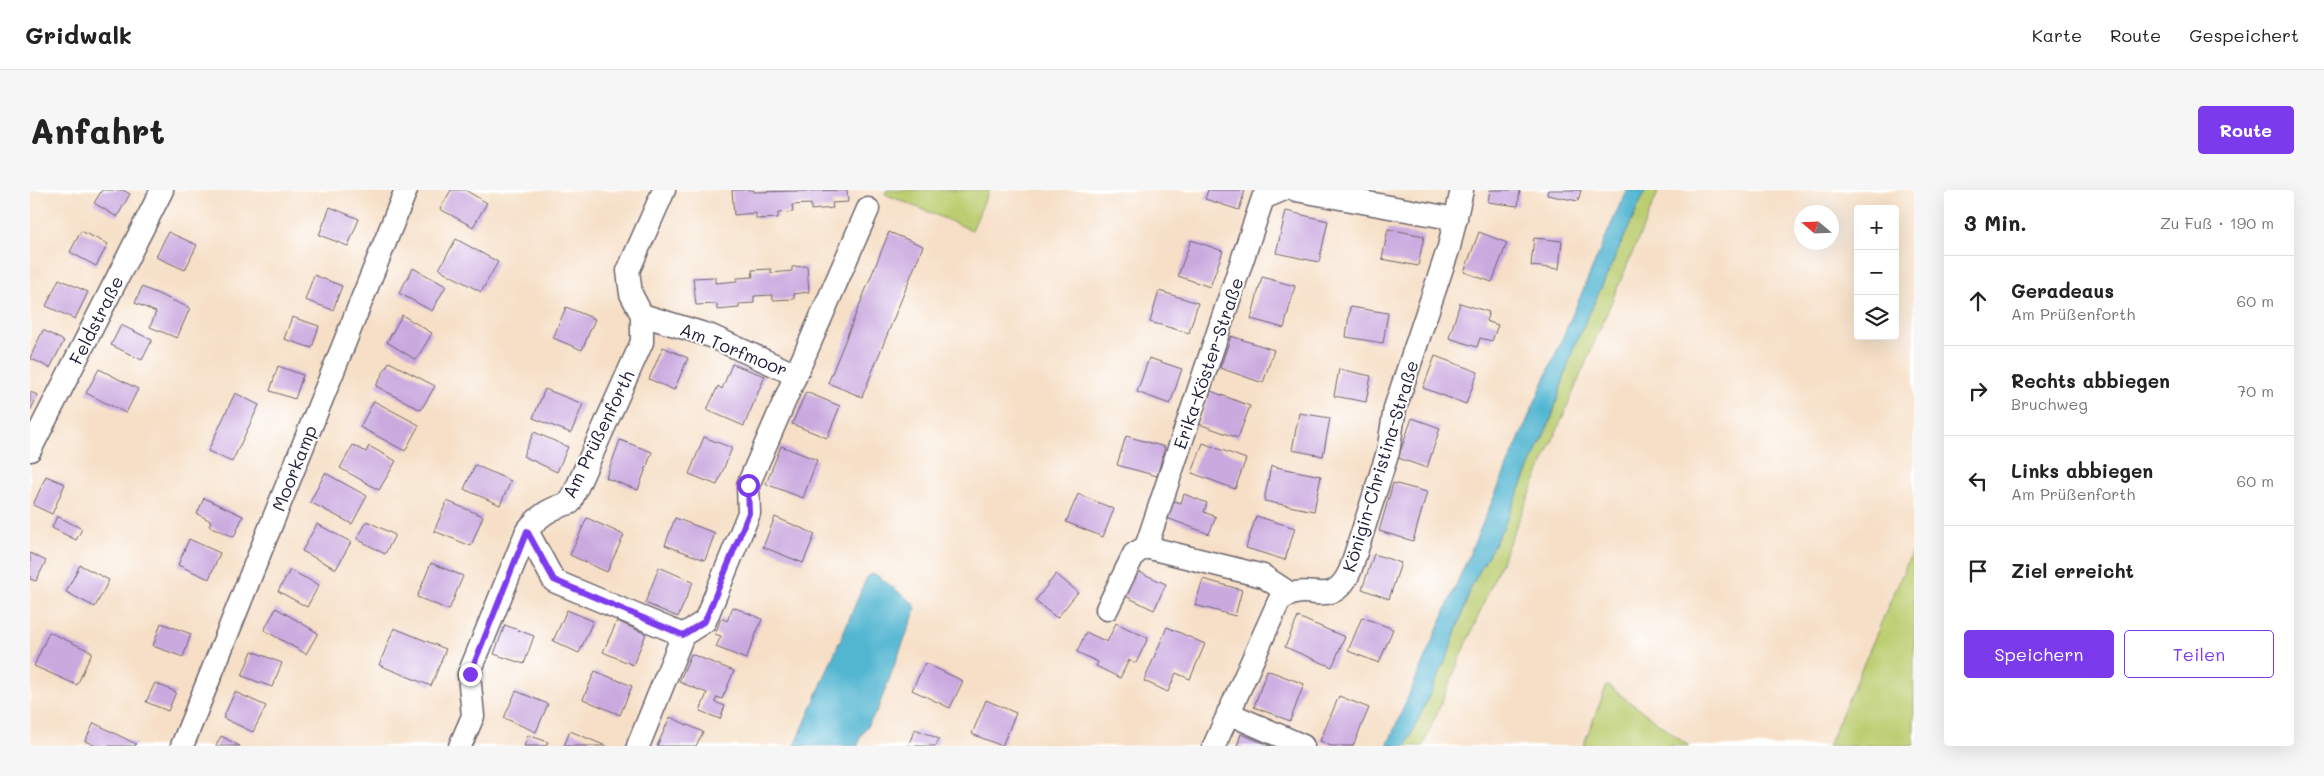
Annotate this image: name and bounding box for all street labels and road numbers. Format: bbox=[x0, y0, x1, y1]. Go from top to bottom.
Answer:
street label: Feldstraße bbox=[63, 272, 129, 368]
street label: Erika-Köster-Straße bbox=[1167, 274, 1249, 452]
street label: Am Torfmoor bbox=[677, 317, 791, 381]
street label: Königin-Christina-Straße bbox=[1336, 357, 1424, 575]
street label: Am Prüßenforth bbox=[557, 366, 639, 502]
street label: Moorkamp bbox=[266, 421, 322, 515]

